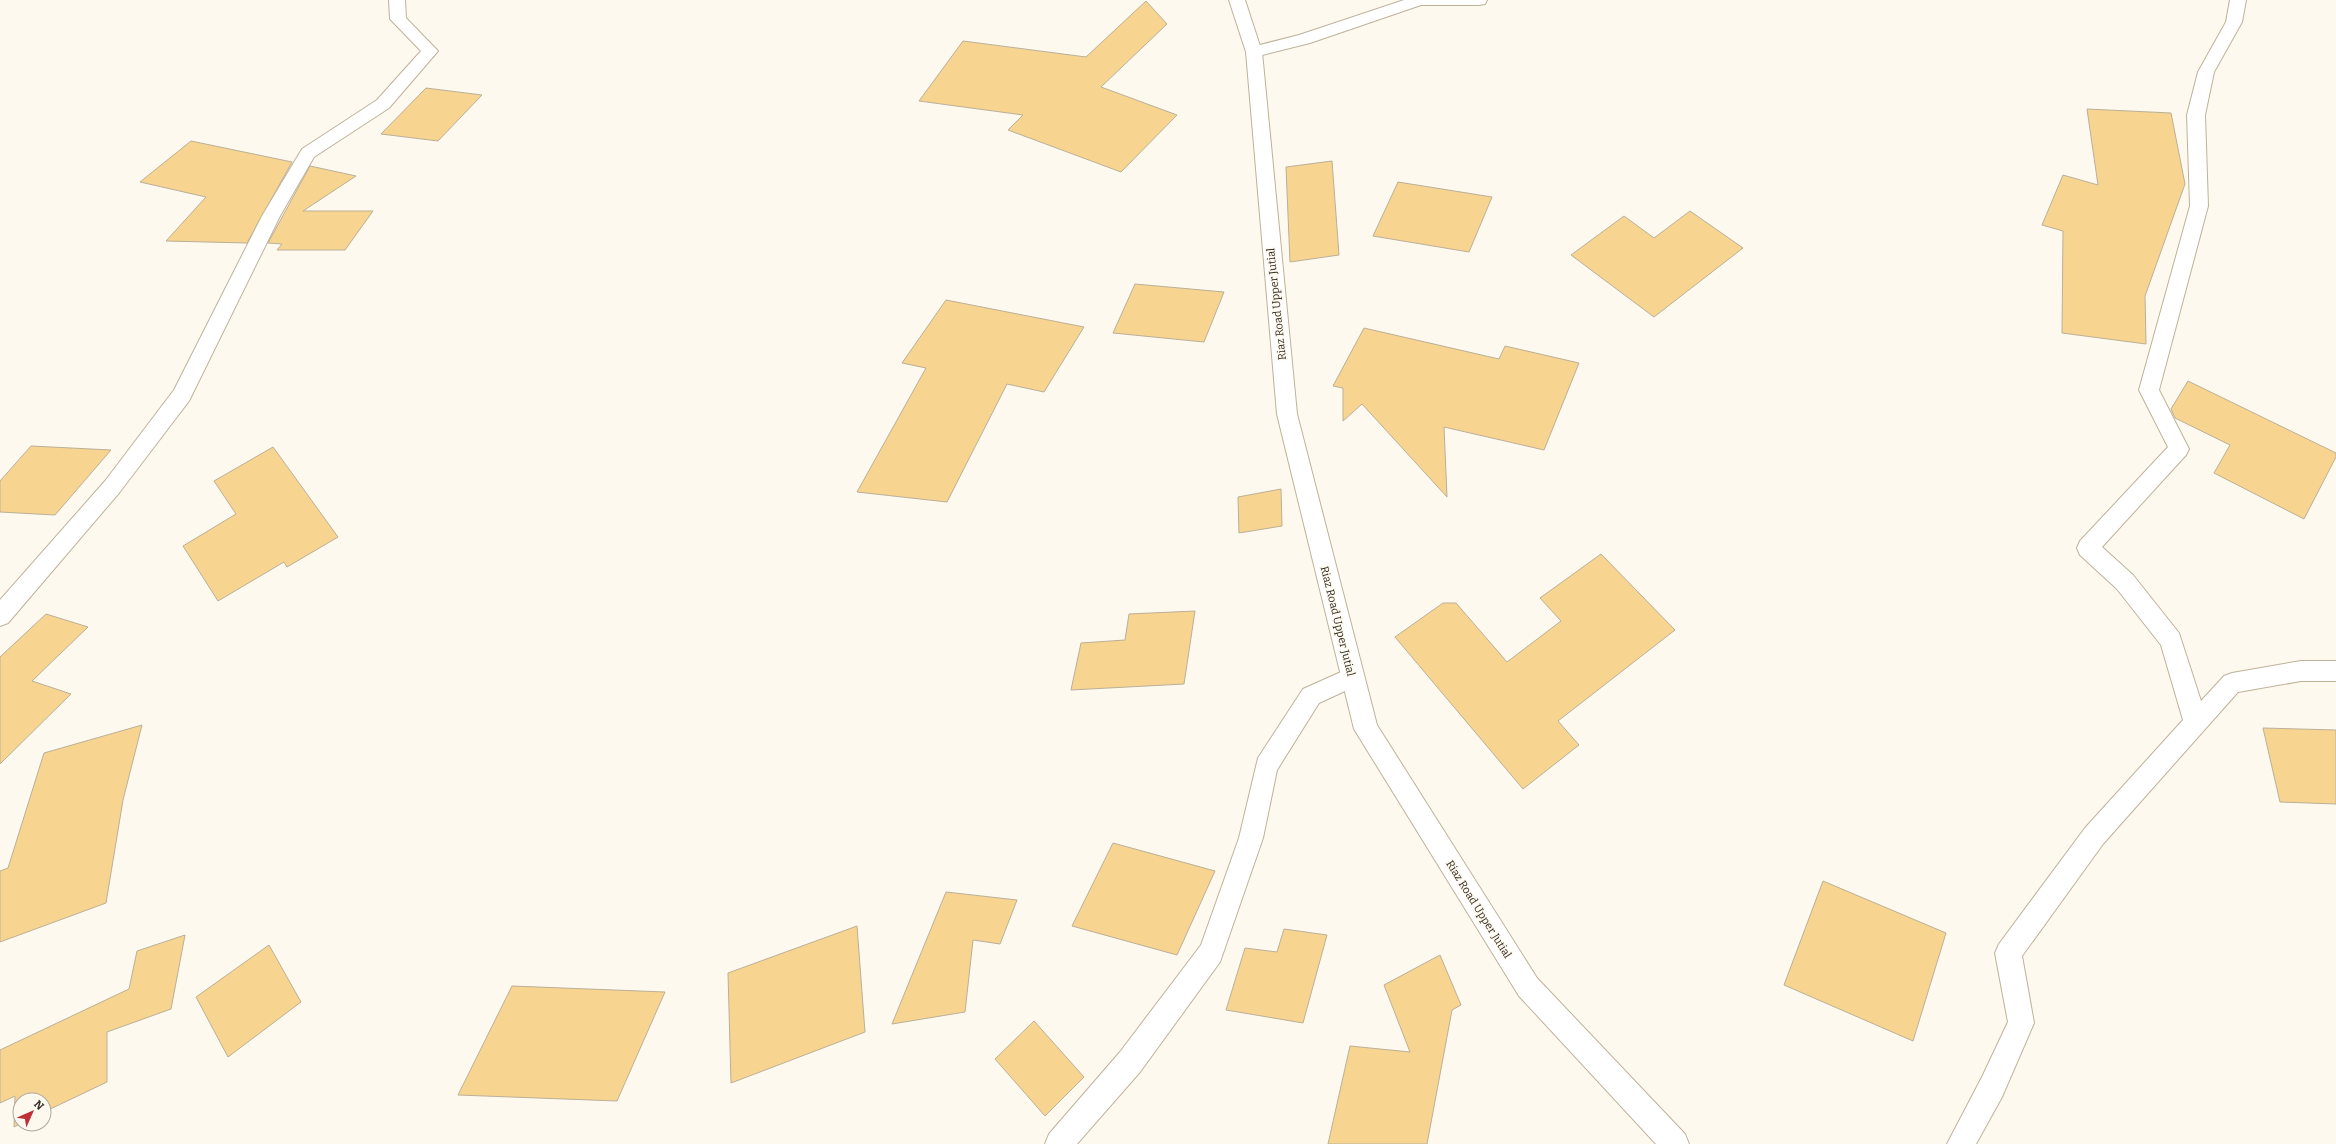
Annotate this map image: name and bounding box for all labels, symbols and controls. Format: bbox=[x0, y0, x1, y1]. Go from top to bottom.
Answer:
street label: Riaz Road Upper Jutial bbox=[1264, 247, 1289, 361]
street label: Riaz Road Upper Jutial bbox=[1318, 565, 1357, 677]
street label: Riaz Road Upper Jutial bbox=[1443, 858, 1514, 961]
north arrow bbox=[12, 1092, 52, 1132]
text: N bbox=[31, 1098, 47, 1113]

